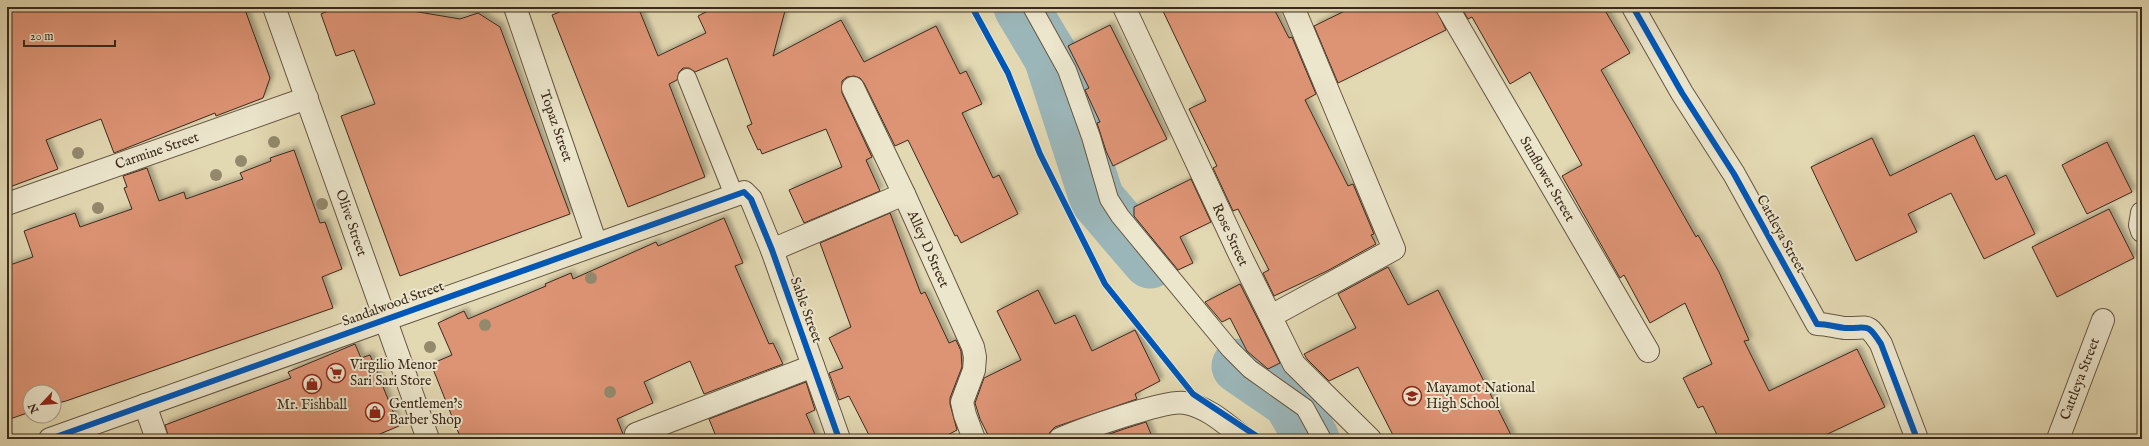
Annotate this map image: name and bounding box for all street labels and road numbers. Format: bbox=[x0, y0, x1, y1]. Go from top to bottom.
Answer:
street label: Topaz Street bbox=[535, 88, 577, 164]
street label: Carmine Street bbox=[113, 128, 201, 174]
street label: Sunflower Street bbox=[1515, 133, 1579, 225]
street label: Olive Street bbox=[331, 187, 371, 259]
street label: Cattleya Street bbox=[1752, 192, 1810, 276]
street label: Rose Street bbox=[1208, 201, 1252, 269]
street label: Alley D Street bbox=[903, 207, 953, 291]
street label: Sable Street bbox=[786, 275, 826, 346]
street label: Sandalwood Street bbox=[340, 277, 447, 331]
street label: Cattleya Street bbox=[2056, 335, 2104, 423]

